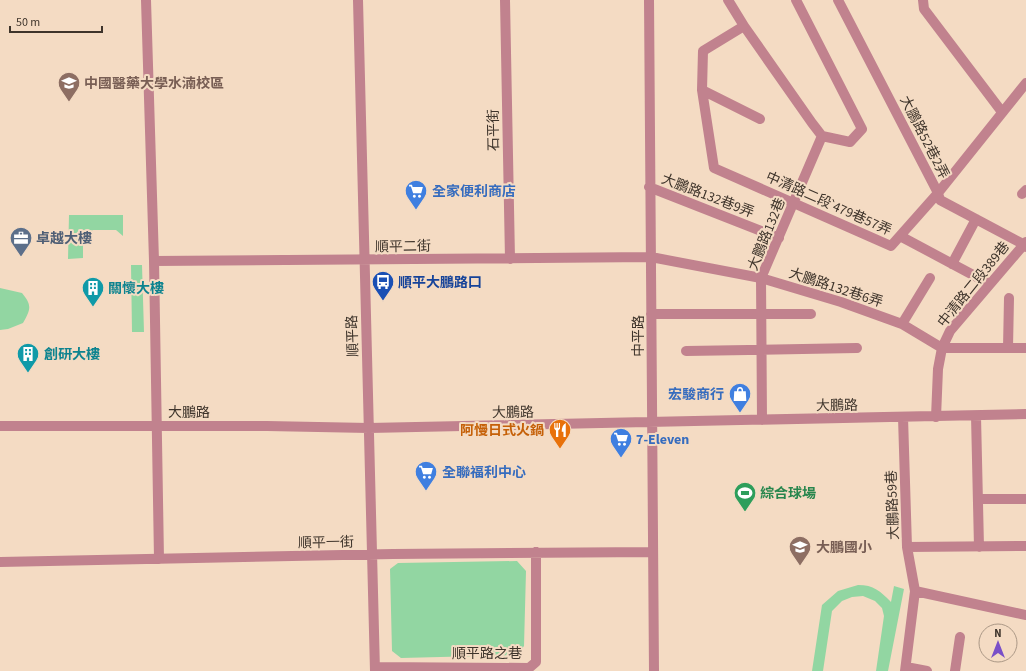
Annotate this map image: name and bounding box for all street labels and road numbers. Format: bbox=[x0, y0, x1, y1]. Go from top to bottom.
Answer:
street label: 大鵬路52巷2弄 bbox=[895, 92, 954, 182]
street label: 石平街 bbox=[484, 109, 504, 151]
street label: 中清路二段ˋ479巷57弄 bbox=[762, 167, 895, 241]
street label: 大鵬路132巷9弄 bbox=[658, 169, 757, 223]
street label: 大鵬路132巷 bbox=[743, 195, 791, 274]
street label: 順平二街 bbox=[375, 237, 431, 257]
street label: 中清路二段389巷 bbox=[933, 238, 1015, 332]
street label: 大鵬路132巷6弄 bbox=[786, 263, 885, 313]
street label: 順平路 bbox=[342, 315, 364, 357]
street label: 中平路 bbox=[629, 315, 649, 357]
street label: 大鵬路 bbox=[816, 396, 858, 416]
street label: 大鵬路 bbox=[168, 403, 210, 423]
street label: 大鵬路 bbox=[492, 403, 534, 423]
street label: 大鵬路59巷 bbox=[882, 470, 904, 540]
street label: 順平一街 bbox=[298, 533, 354, 553]
street label: 順平路之巷 bbox=[452, 644, 522, 664]

